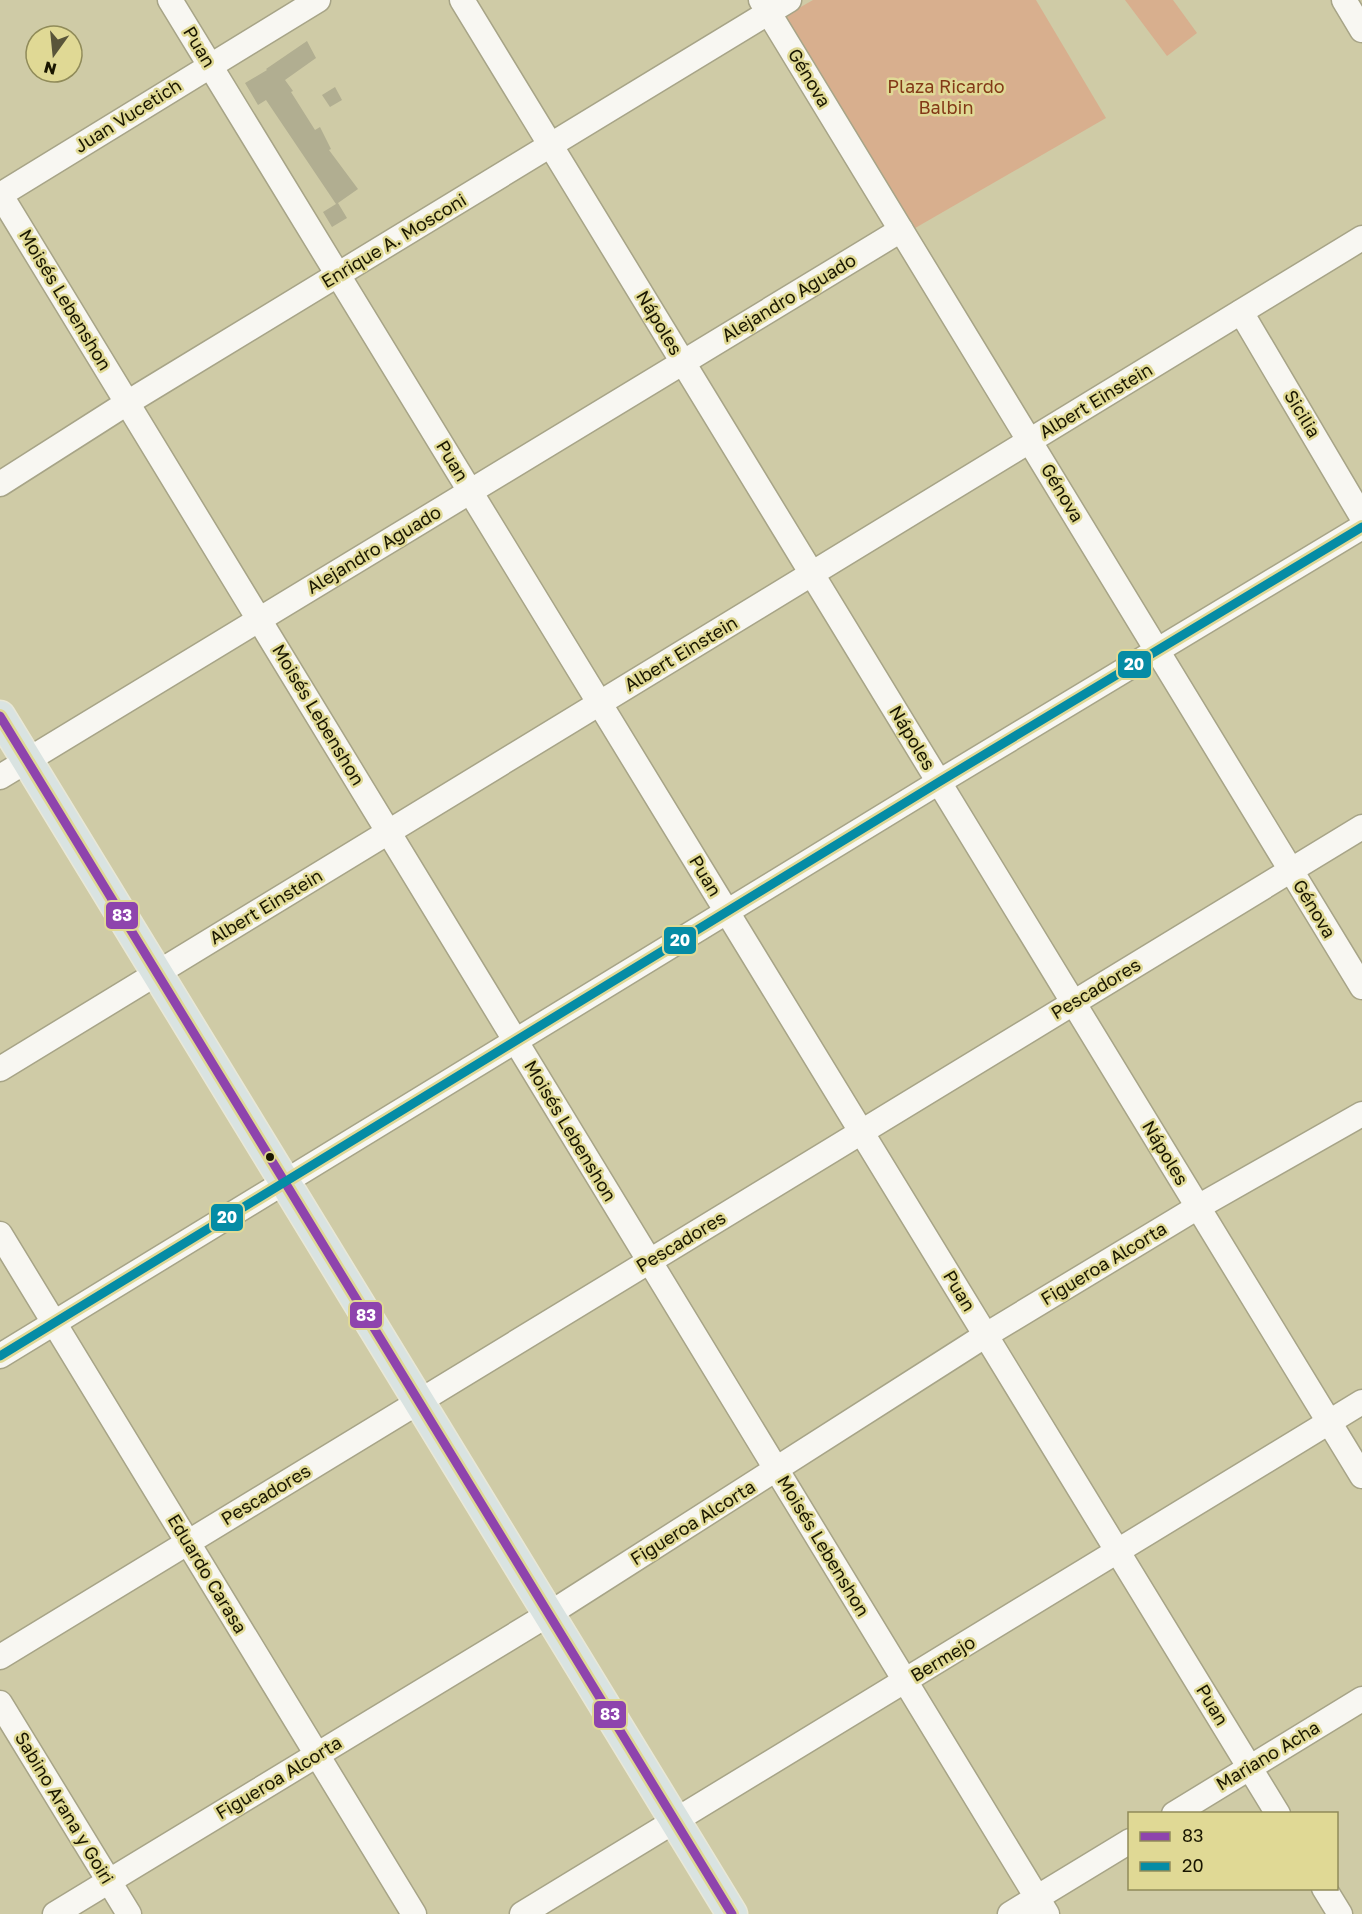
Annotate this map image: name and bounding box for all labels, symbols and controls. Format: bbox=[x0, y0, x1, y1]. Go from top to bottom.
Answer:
street label: Puan bbox=[179, 22, 221, 71]
north arrow bbox=[24, 24, 84, 84]
street label: Génova bbox=[784, 44, 836, 111]
text: N bbox=[42, 57, 59, 80]
street label: Juan Vucetich bbox=[70, 73, 185, 157]
park label: Plaza Ricardo Balbin bbox=[887, 75, 1005, 118]
street label: Enrique A. Mosconi bbox=[317, 188, 470, 292]
street label: Moisés Lebenshon bbox=[15, 225, 117, 374]
street label: Alejandro Aguado bbox=[717, 248, 860, 346]
street label: Nápoles bbox=[632, 286, 688, 359]
street label: Albert Einstein bbox=[1035, 358, 1156, 443]
street label: Sicilia bbox=[1280, 386, 1326, 441]
street label: Puan bbox=[432, 436, 474, 485]
street label: Génova bbox=[1037, 459, 1089, 526]
street label: Alejandro Aguado bbox=[302, 500, 445, 598]
street label: Albert Einstein bbox=[620, 611, 741, 696]
street label: Moisés Lebenshon bbox=[268, 640, 370, 789]
line badge: 20 bbox=[1117, 650, 1152, 679]
text: 20 bbox=[1124, 654, 1144, 674]
street label: Nápoles bbox=[885, 701, 941, 774]
street label: Puan bbox=[685, 851, 727, 900]
street label: Albert Einstein bbox=[205, 864, 326, 949]
street label: Génova bbox=[1289, 875, 1341, 942]
line badge: 83 bbox=[105, 901, 139, 930]
text: 83 bbox=[112, 905, 132, 925]
line badge: 20 bbox=[663, 926, 697, 955]
text: 20 bbox=[670, 930, 690, 950]
street label: Pescadores bbox=[1047, 953, 1144, 1023]
street label: Moisés Lebenshon bbox=[520, 1056, 622, 1205]
street label: Nápoles bbox=[1138, 1116, 1194, 1189]
unlabelled marker bbox=[264, 1151, 276, 1163]
line badge: 20 bbox=[210, 1203, 244, 1232]
street label: Pescadores bbox=[632, 1206, 729, 1276]
text: 20 bbox=[217, 1207, 237, 1227]
street label: Figueroa Alcorta bbox=[1037, 1217, 1170, 1309]
street label: Puan bbox=[939, 1266, 981, 1315]
line badge: 83 bbox=[349, 1301, 383, 1329]
text: 83 bbox=[356, 1305, 376, 1325]
street label: Pescadores bbox=[217, 1459, 314, 1529]
street label: Moisés Lebenshon bbox=[773, 1471, 875, 1620]
street label: Figueroa Alcorta bbox=[626, 1475, 759, 1569]
street label: Eduardo Carasa bbox=[164, 1510, 252, 1637]
street label: Bermejo bbox=[906, 1630, 979, 1686]
street label: Puan bbox=[1192, 1680, 1234, 1729]
line badge: 83 bbox=[593, 1700, 627, 1729]
text: 83 bbox=[600, 1704, 620, 1724]
street label: Mariano Acha bbox=[1212, 1716, 1323, 1795]
street label: Sabino Arana y Goiri bbox=[11, 1727, 119, 1888]
street label: Figueroa Alcorta bbox=[212, 1731, 345, 1823]
legend bbox=[1128, 1812, 1338, 1890]
text: 83 bbox=[1182, 1824, 1204, 1846]
text: 20 bbox=[1182, 1854, 1204, 1876]

